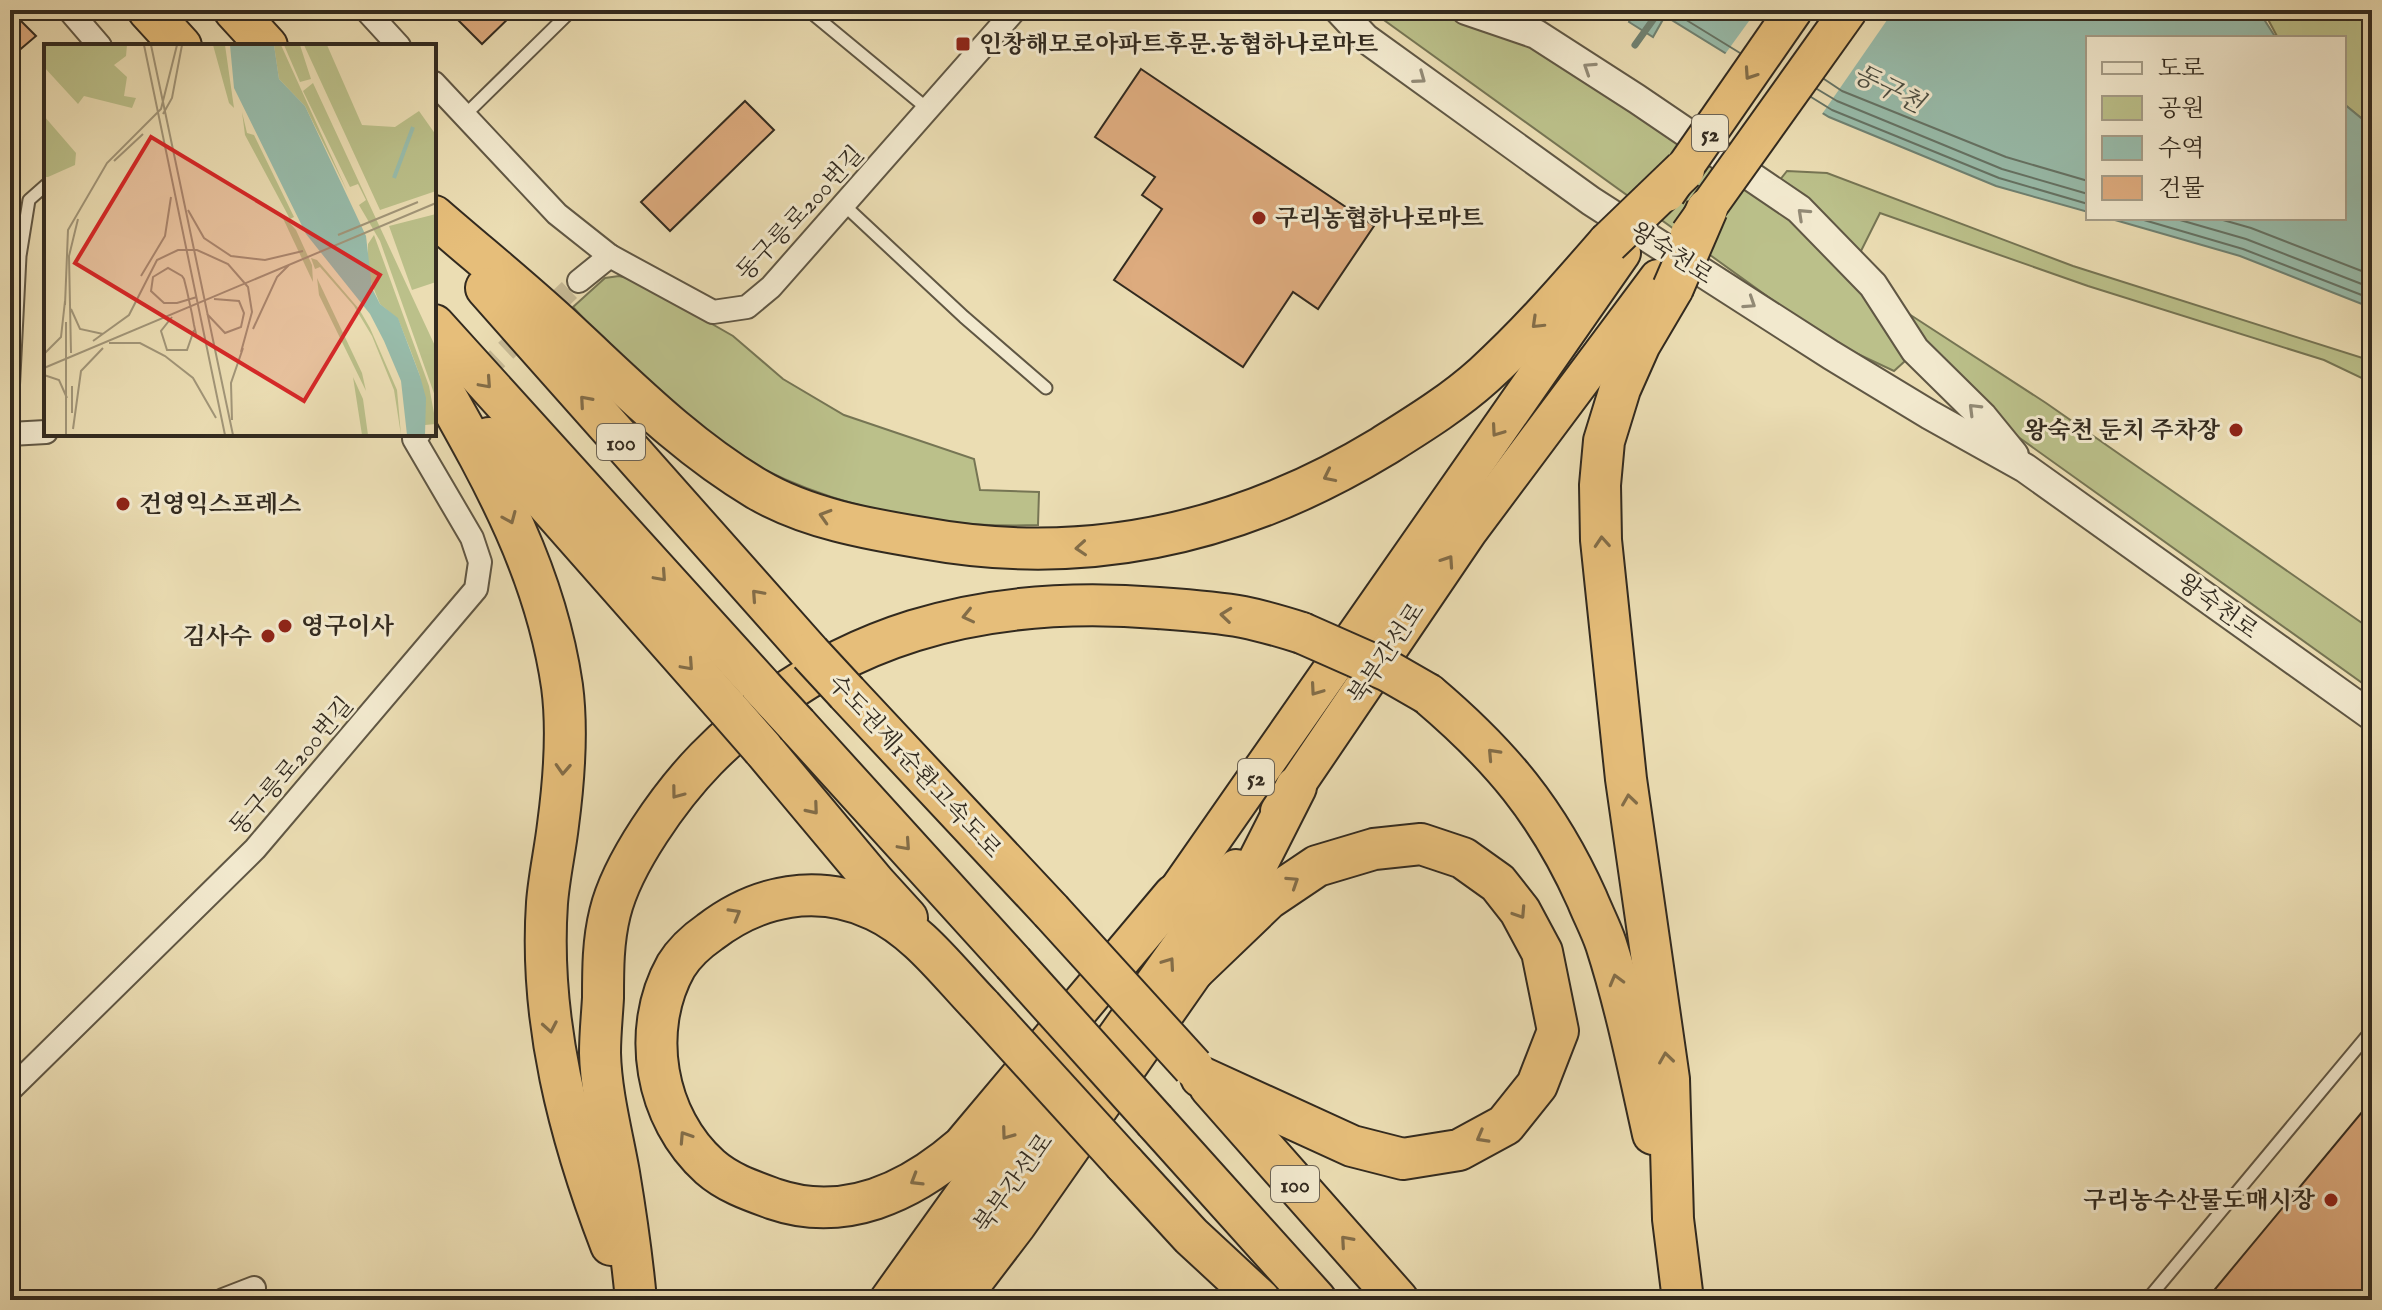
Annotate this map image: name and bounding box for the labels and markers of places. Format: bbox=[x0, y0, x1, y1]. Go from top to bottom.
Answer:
place label: 인창해모로아파트후문.농협하나로마트 bbox=[979, 30, 1378, 61]
marker: 인창해모로아파트후문.농협하나로마트 bbox=[954, 35, 972, 53]
place label: 구리농협하나로마트 bbox=[1275, 204, 1484, 235]
marker: 구리농협하나로마트 bbox=[1250, 209, 1268, 227]
place label: 왕숙천 둔치 주차장 bbox=[2024, 416, 2221, 447]
marker: 왕숙천 둔치 주차장 bbox=[2227, 421, 2245, 439]
place label: 건영익스프레스 bbox=[139, 490, 301, 521]
marker: 건영익스프레스 bbox=[114, 495, 132, 513]
place label: 영구이사 bbox=[301, 612, 395, 643]
marker: 영구이사 bbox=[276, 617, 294, 635]
place label: 김사수 bbox=[182, 622, 252, 653]
marker: 김사수 bbox=[259, 627, 277, 645]
place label: 구리농수산물도매시장 bbox=[2083, 1186, 2316, 1217]
marker: 구리농수산물도매시장 bbox=[2322, 1191, 2340, 1209]

